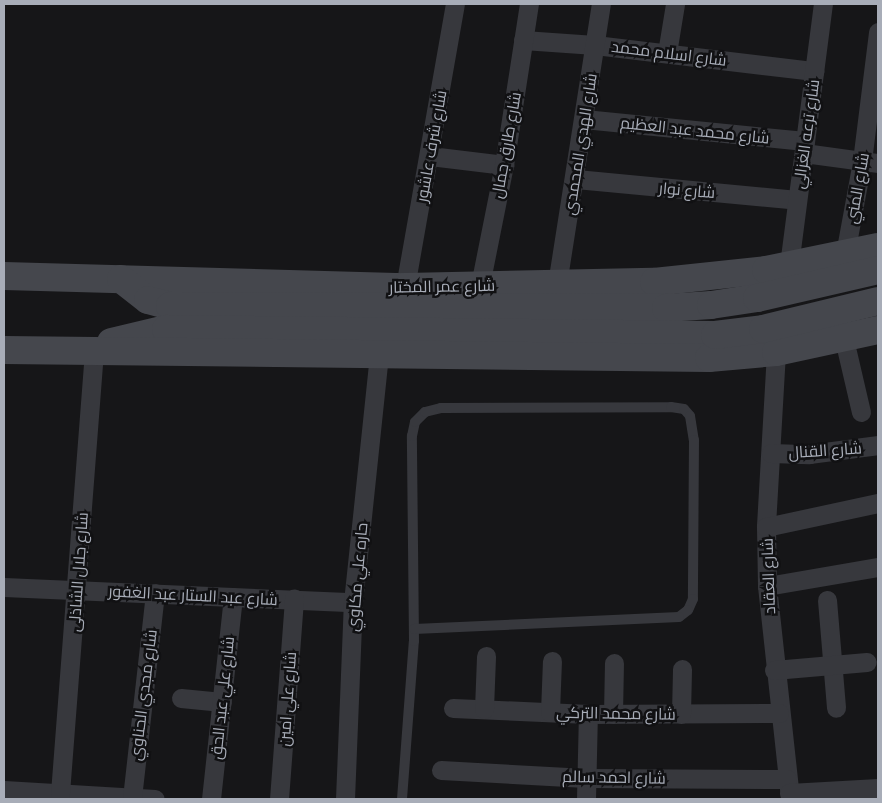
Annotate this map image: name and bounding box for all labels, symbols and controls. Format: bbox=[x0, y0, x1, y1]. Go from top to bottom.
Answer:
street label: شارع اسلام محمد bbox=[610, 36, 728, 70]
street label: شارع الهدي المحمدي bbox=[559, 72, 601, 216]
street label: شارع ترعه الغزالي bbox=[789, 78, 823, 190]
street label: شارع شرف عاشور bbox=[412, 88, 450, 204]
street label: شارع طارق جمال bbox=[487, 90, 525, 200]
street label: شارع محمد عبد العظيم bbox=[619, 113, 771, 147]
street label: شارع المني bbox=[841, 151, 873, 225]
street label: شارع نوار bbox=[658, 178, 716, 202]
street label: شارع عمر المختار bbox=[389, 275, 495, 297]
street label: شارع القنال bbox=[788, 438, 862, 462]
street label: شارع جلال الشاذلى bbox=[64, 512, 92, 632]
street label: حاره علي مكاوي bbox=[343, 522, 371, 632]
street label: شارع العقاد bbox=[757, 538, 779, 614]
street label: شارع عبد الستار عبد الغفور bbox=[108, 581, 278, 609]
street label: شارع مجدي الحناوي bbox=[125, 628, 161, 762]
street label: شارع علي عبد الحق bbox=[206, 636, 238, 760]
street label: شارع علي امين bbox=[274, 651, 300, 747]
street label: شارع محمد التركي bbox=[556, 702, 676, 724]
street label: شارع احمد سالم bbox=[562, 766, 666, 788]

